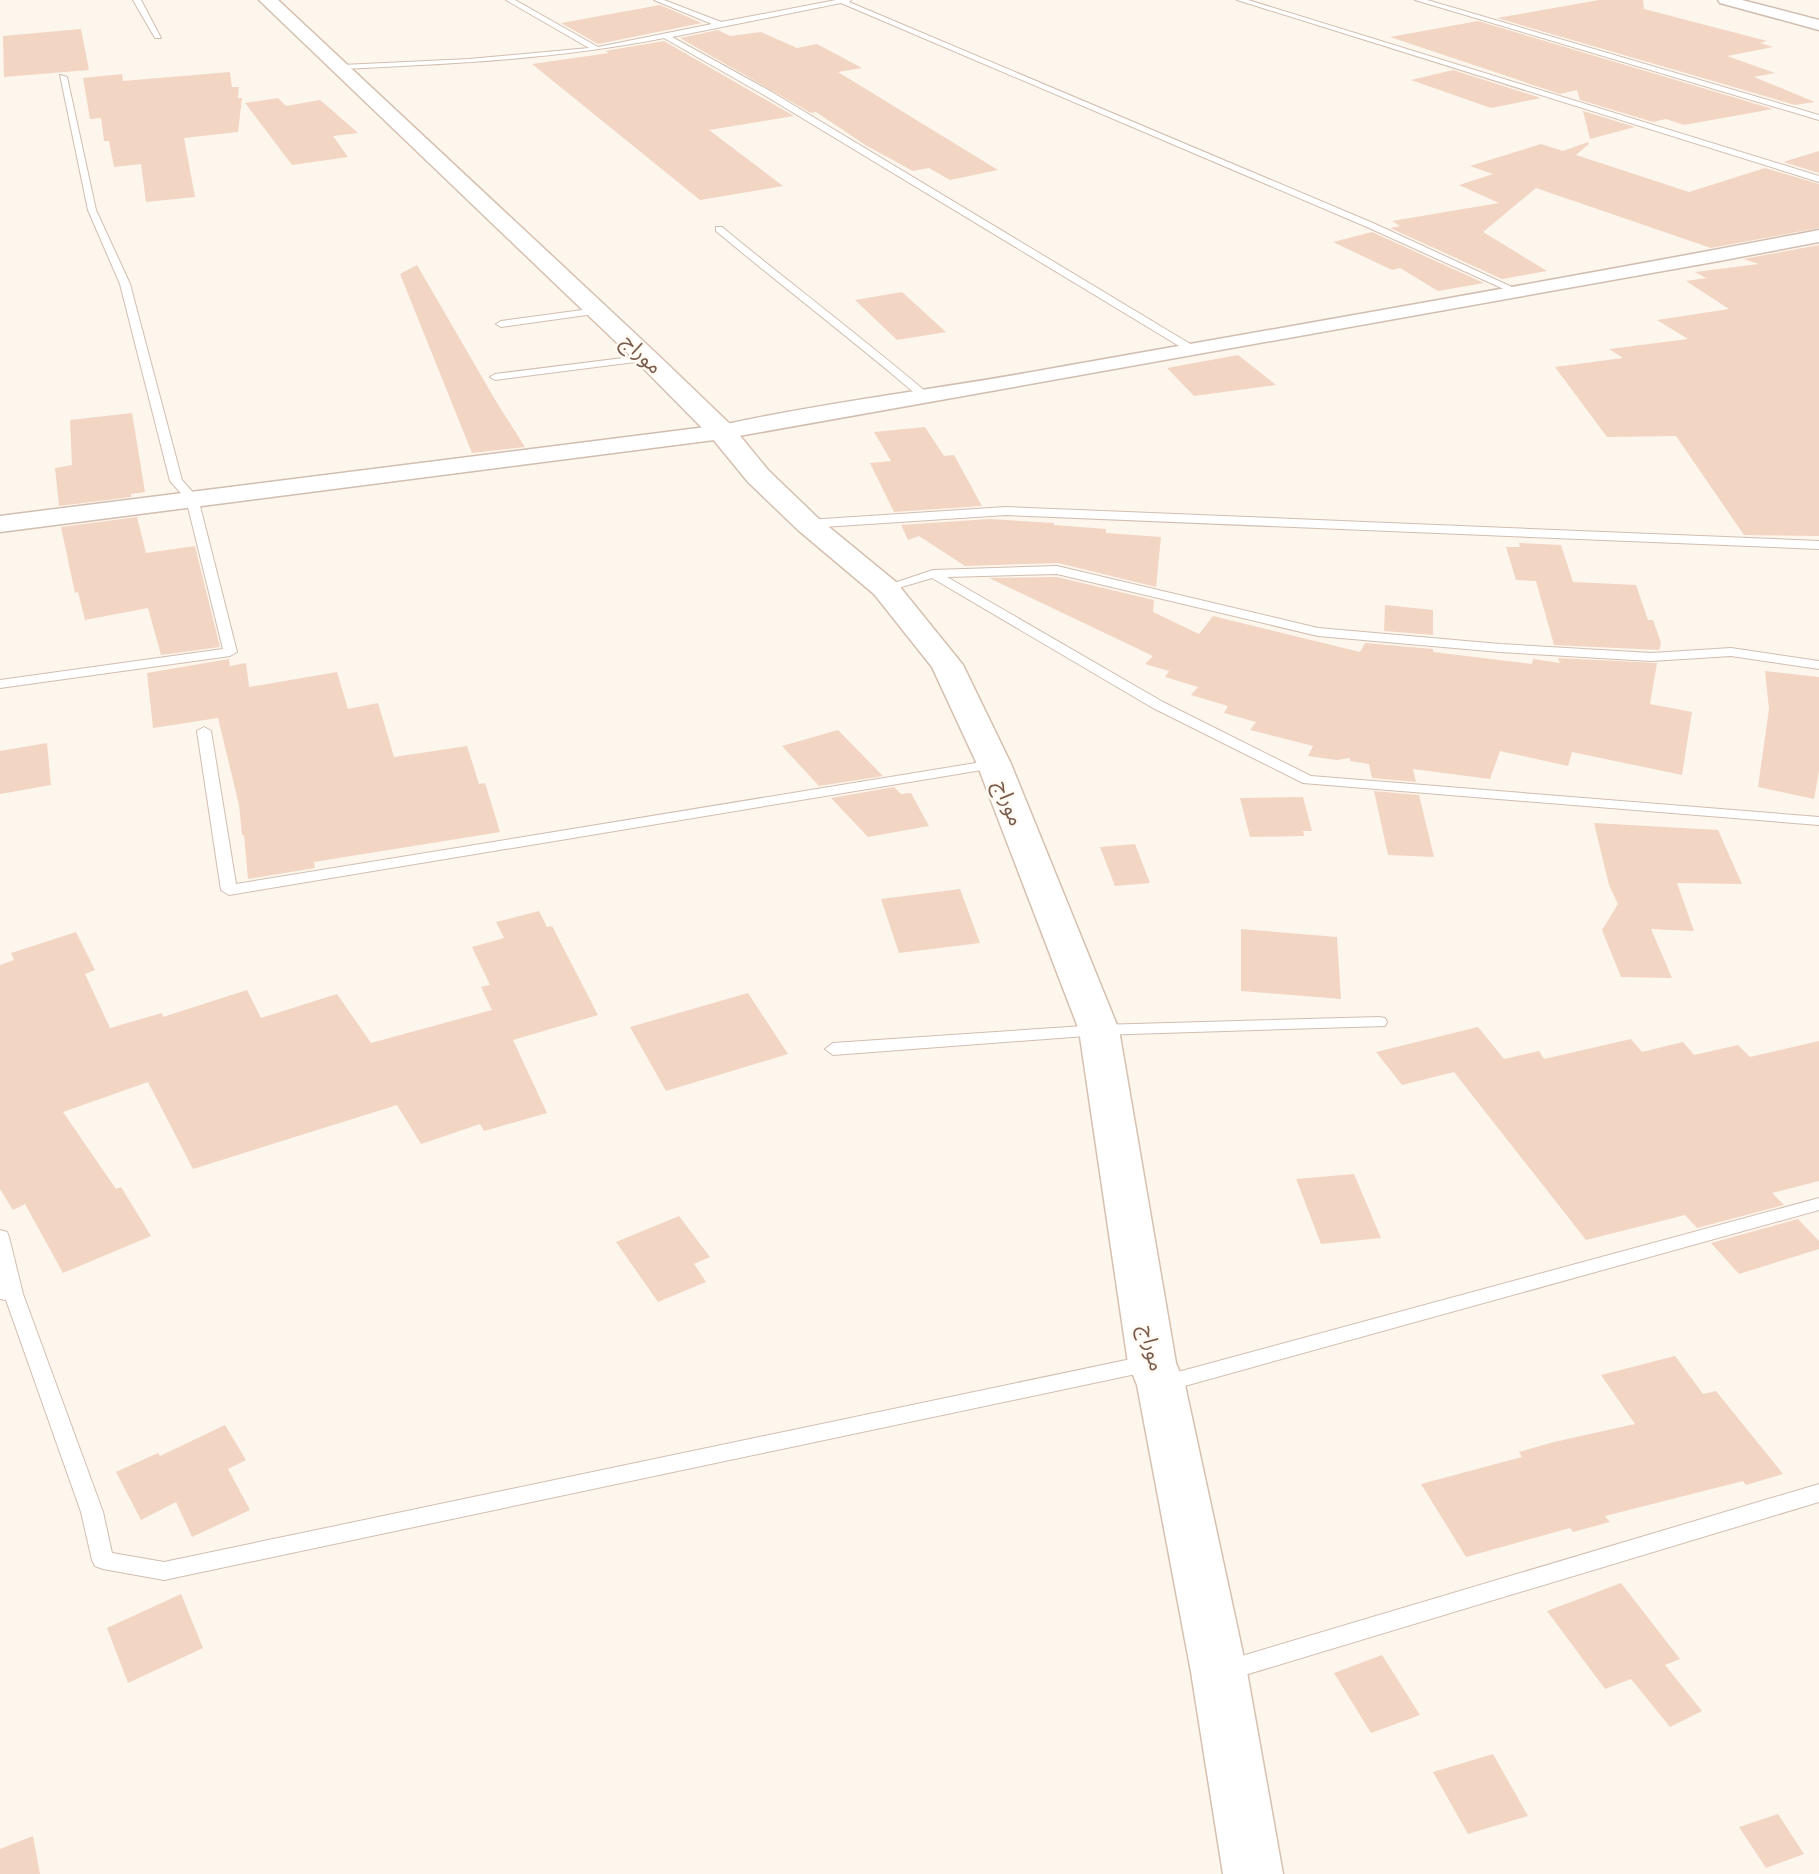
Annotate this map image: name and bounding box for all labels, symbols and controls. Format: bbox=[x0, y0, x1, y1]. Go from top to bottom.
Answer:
street label: موراج bbox=[615, 328, 668, 381]
street label: موراج bbox=[987, 777, 1029, 830]
street label: موراج bbox=[1132, 1322, 1170, 1374]

